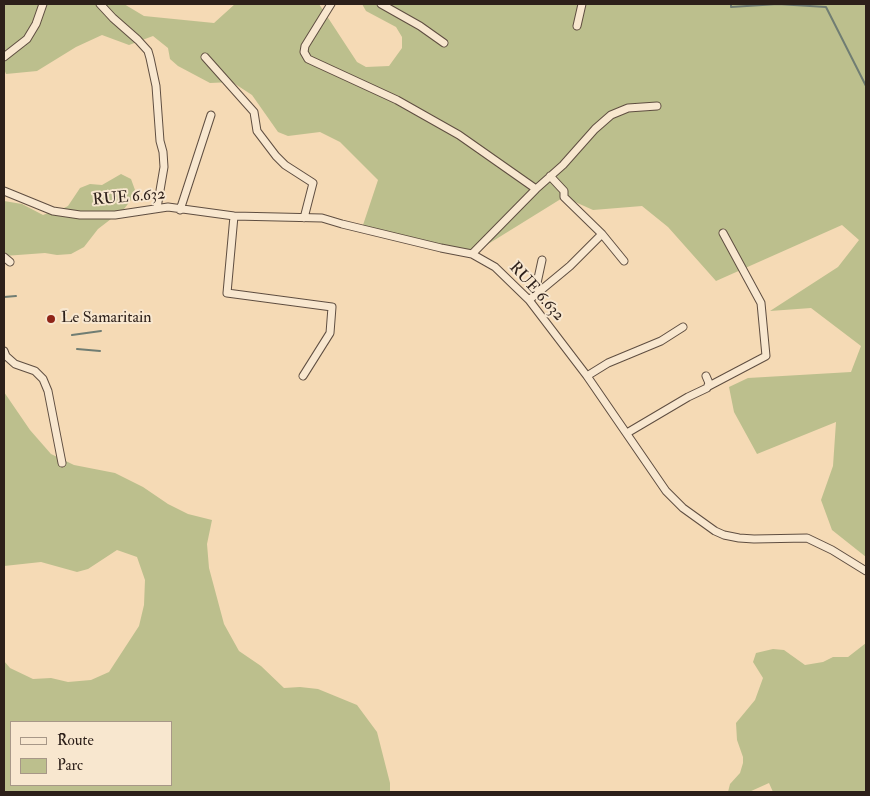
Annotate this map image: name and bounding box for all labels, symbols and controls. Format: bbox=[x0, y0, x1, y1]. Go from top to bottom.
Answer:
street label: RUE 6.632 bbox=[92, 185, 166, 211]
street label: RUE 6.632 bbox=[505, 259, 567, 325]
place label: Le Samaritain bbox=[61, 309, 152, 329]
marker: Le Samaritain bbox=[45, 313, 57, 325]
legend bbox=[10, 721, 172, 786]
text: Route bbox=[57, 731, 94, 750]
text: Parc bbox=[57, 756, 83, 775]

